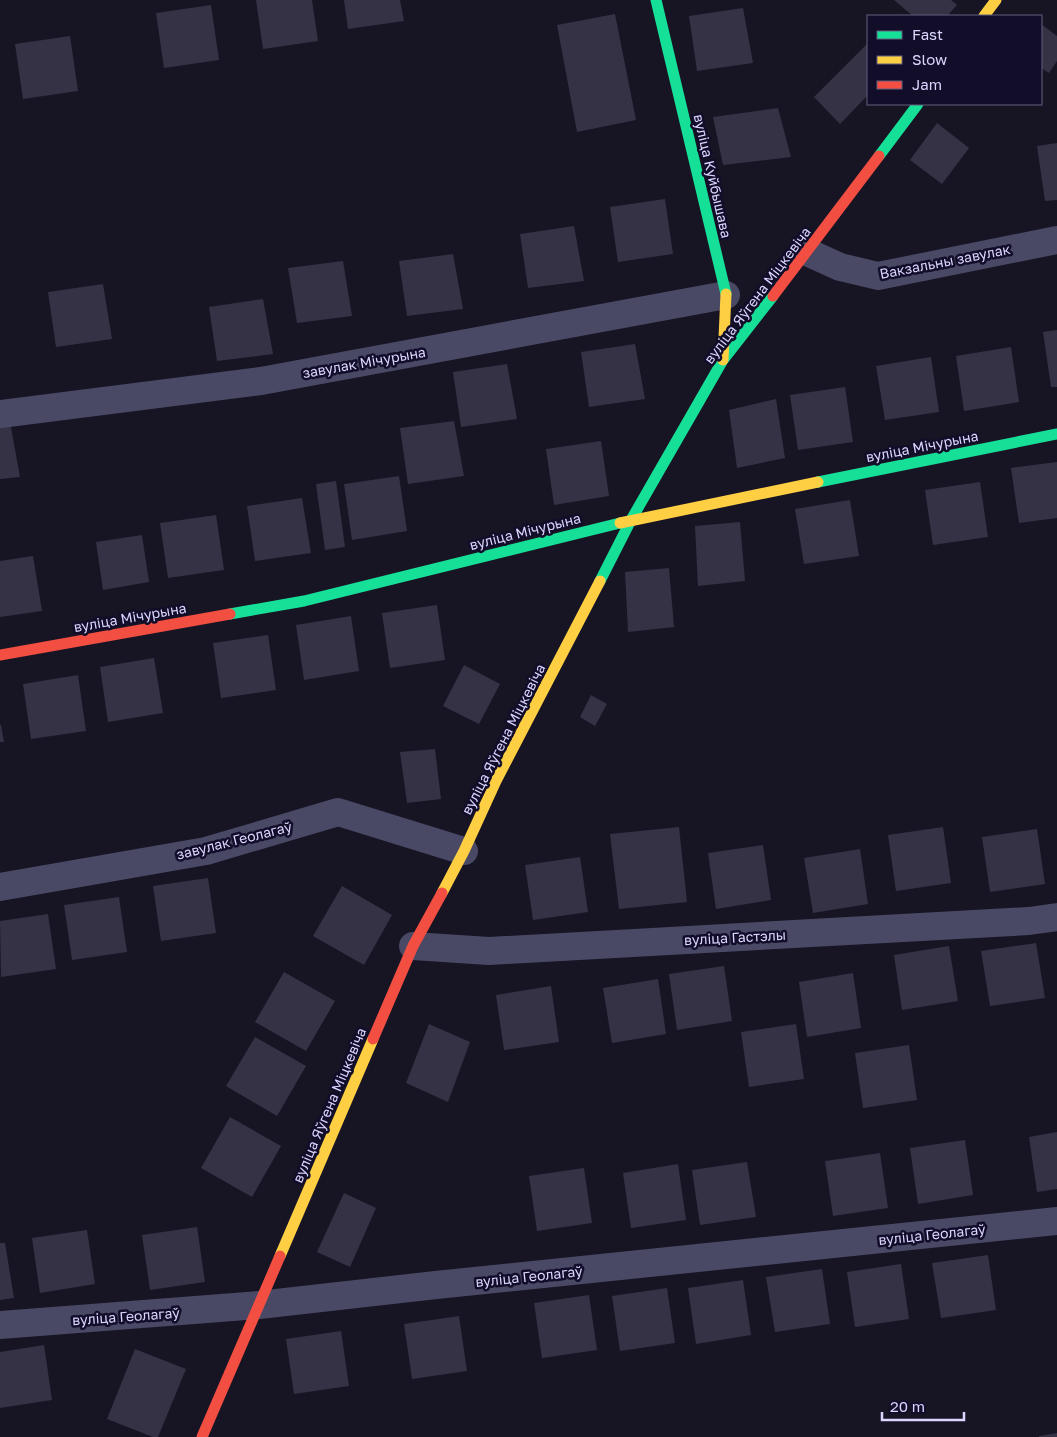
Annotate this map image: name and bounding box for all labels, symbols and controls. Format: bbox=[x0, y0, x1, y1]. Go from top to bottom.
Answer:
legend bbox=[867, 15, 1042, 105]
text: Fast bbox=[912, 25, 943, 43]
text: Slow bbox=[912, 50, 947, 68]
text: Jam bbox=[912, 75, 942, 93]
street label: вуліца Куйбышава bbox=[690, 112, 736, 240]
street label: вуліца Яўгена Міцкевіча bbox=[700, 223, 814, 367]
street label: Вакзальны завулак bbox=[878, 240, 1012, 282]
street label: завулак Мічурына bbox=[301, 343, 427, 381]
street label: вуліца Мічурына bbox=[864, 427, 980, 465]
street label: вуліца Мічурына bbox=[468, 509, 582, 553]
street label: вуліца Мічурына bbox=[72, 599, 188, 635]
street label: вуліца Яўгена Міцкевіча bbox=[458, 661, 548, 817]
street label: завулак Геолагаў bbox=[174, 817, 294, 863]
street label: вуліца Гастэлы bbox=[684, 926, 786, 948]
street label: вуліца Яўгена Міцкевіча bbox=[289, 1025, 369, 1185]
street label: вуліца Геолагаў bbox=[878, 1220, 987, 1248]
street label: вуліца Геолагаў bbox=[475, 1262, 584, 1290]
street label: вуліца Геолагаў bbox=[72, 1304, 181, 1328]
scale bar bbox=[882, 1390, 964, 1422]
text: 20 m bbox=[890, 1397, 925, 1415]

